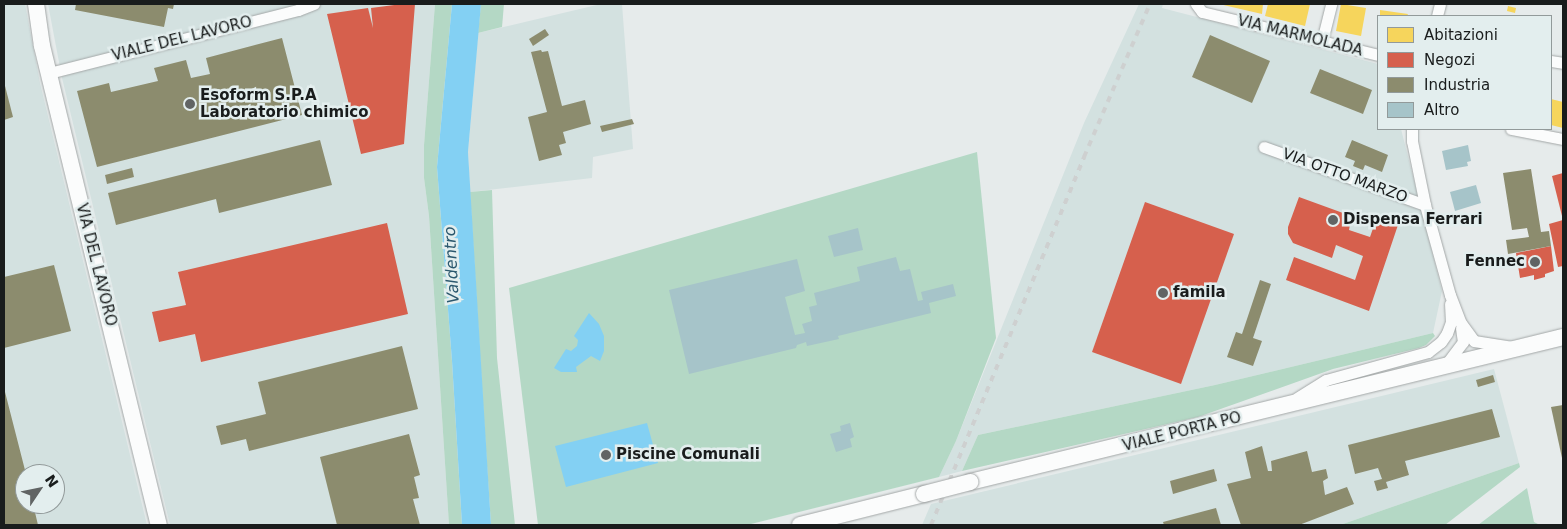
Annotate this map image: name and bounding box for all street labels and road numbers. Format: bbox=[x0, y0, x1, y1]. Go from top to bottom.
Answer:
street label: VIA MARMOLADA bbox=[1235, 12, 1365, 60]
street label: VIALE DEL LAVORO bbox=[110, 13, 254, 65]
street label: VIA OTTO MARZO bbox=[1280, 145, 1410, 207]
street label: VIA DEL LAVORO bbox=[72, 202, 120, 328]
street label: VIALE PORTA PO bbox=[1121, 409, 1243, 455]

